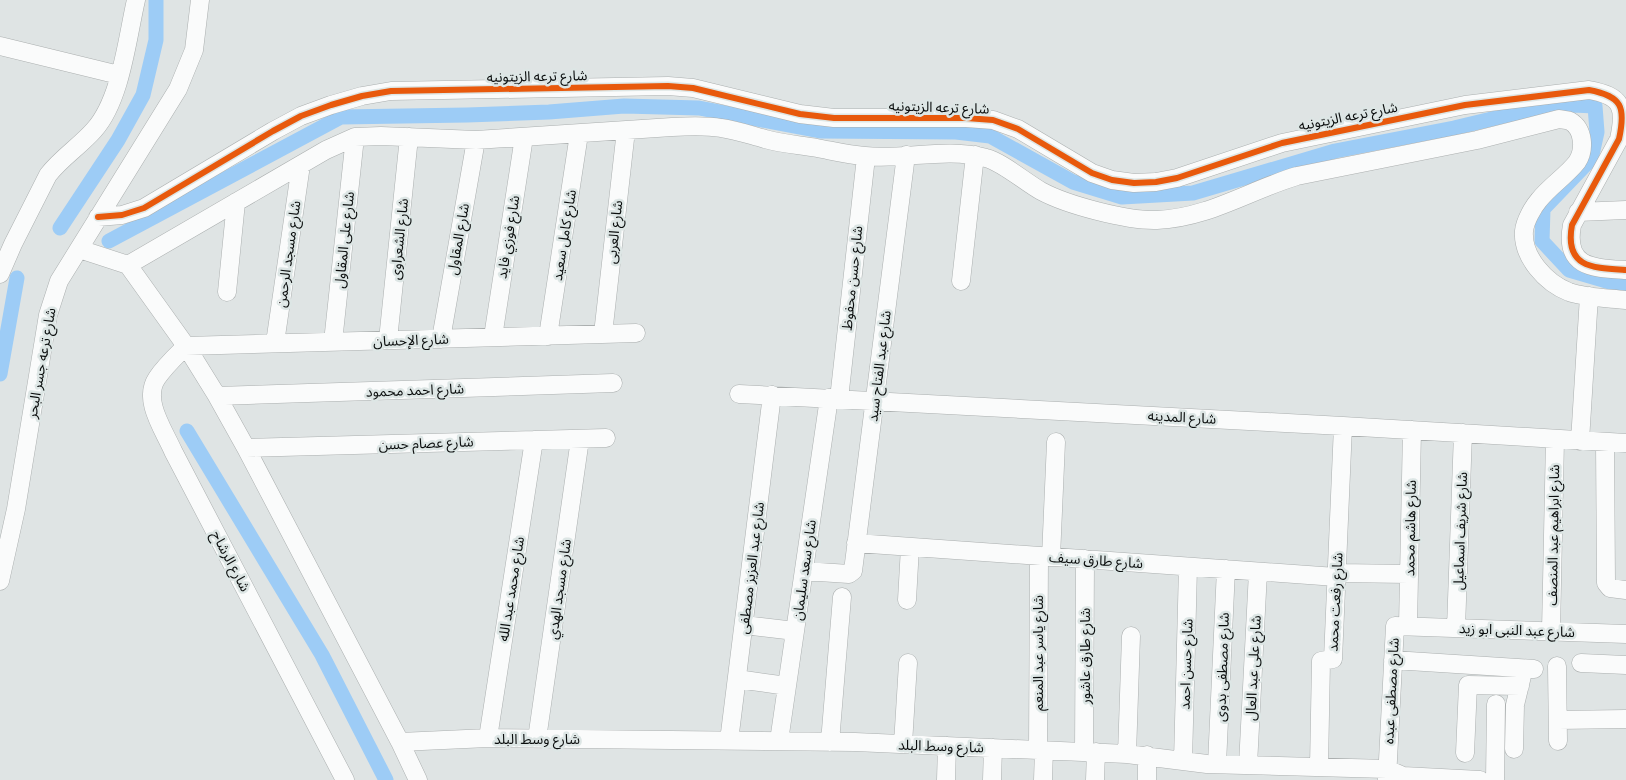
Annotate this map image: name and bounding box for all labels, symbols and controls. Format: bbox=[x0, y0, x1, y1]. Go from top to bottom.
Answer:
street label: شارع ترعه الزيتونيه bbox=[486, 66, 588, 88]
street label: شارع ترعه الزيتونيه bbox=[888, 96, 990, 120]
street label: شارع ترعه الزيتونيه bbox=[1297, 98, 1400, 136]
street label: شارع كامل سعيد bbox=[548, 188, 582, 282]
street label: شارع على المقاول bbox=[330, 191, 360, 289]
street label: شارع فوزي فايد bbox=[493, 194, 526, 280]
street label: شارع الشعراوى bbox=[386, 197, 414, 281]
street label: شارع مسجد الرحمن bbox=[272, 199, 306, 309]
street label: شارع العربى bbox=[602, 199, 628, 265]
street label: شارع المقاول bbox=[443, 202, 475, 277]
street label: شارع حسن محفوظ bbox=[838, 225, 868, 331]
street label: شارع ترعه جسر البحر bbox=[22, 306, 62, 421]
street label: شارع عبد الفتاح سيد bbox=[863, 309, 897, 423]
street label: شارع الإحسان bbox=[373, 330, 449, 352]
street label: شارع احمد محمود bbox=[366, 379, 465, 403]
street label: شارع المدينه bbox=[1147, 406, 1217, 430]
street label: شارع عصام حسن bbox=[378, 432, 474, 456]
street label: شارع ابراهيم عبد المنصف bbox=[1543, 464, 1565, 606]
street label: شارع شريف اسماعيل bbox=[1449, 472, 1473, 590]
street label: شارع هاشم محمد bbox=[1400, 480, 1422, 576]
street label: شارع عبد العزيز مصطفى bbox=[734, 501, 770, 635]
street label: شارع سعد سليمان bbox=[788, 518, 822, 622]
street label: شارع الرشاح bbox=[206, 527, 255, 596]
street label: شارع محمد عبد الله bbox=[494, 535, 530, 643]
street label: شارع مسجد الهدي bbox=[543, 538, 577, 641]
street label: شارع طارق سيف bbox=[1048, 548, 1144, 574]
street label: شارع رفعت محمد bbox=[1323, 552, 1349, 652]
street label: شارع ياسر عبد المنعم bbox=[1029, 595, 1049, 711]
street label: شارع طارق عاشور bbox=[1076, 608, 1096, 705]
street label: شارع مصطفى بدوى bbox=[1211, 612, 1235, 722]
street label: شارع على عبد العال bbox=[1241, 615, 1267, 721]
street label: شارع حسن احمد bbox=[1175, 618, 1199, 710]
street label: شارع عبد النبى ابو زيد bbox=[1459, 619, 1575, 643]
street label: شارع مصطفى عبده bbox=[1379, 637, 1405, 745]
street label: شارع وسط البلد bbox=[494, 730, 580, 750]
street label: شارع وسط البلد bbox=[898, 736, 984, 758]

